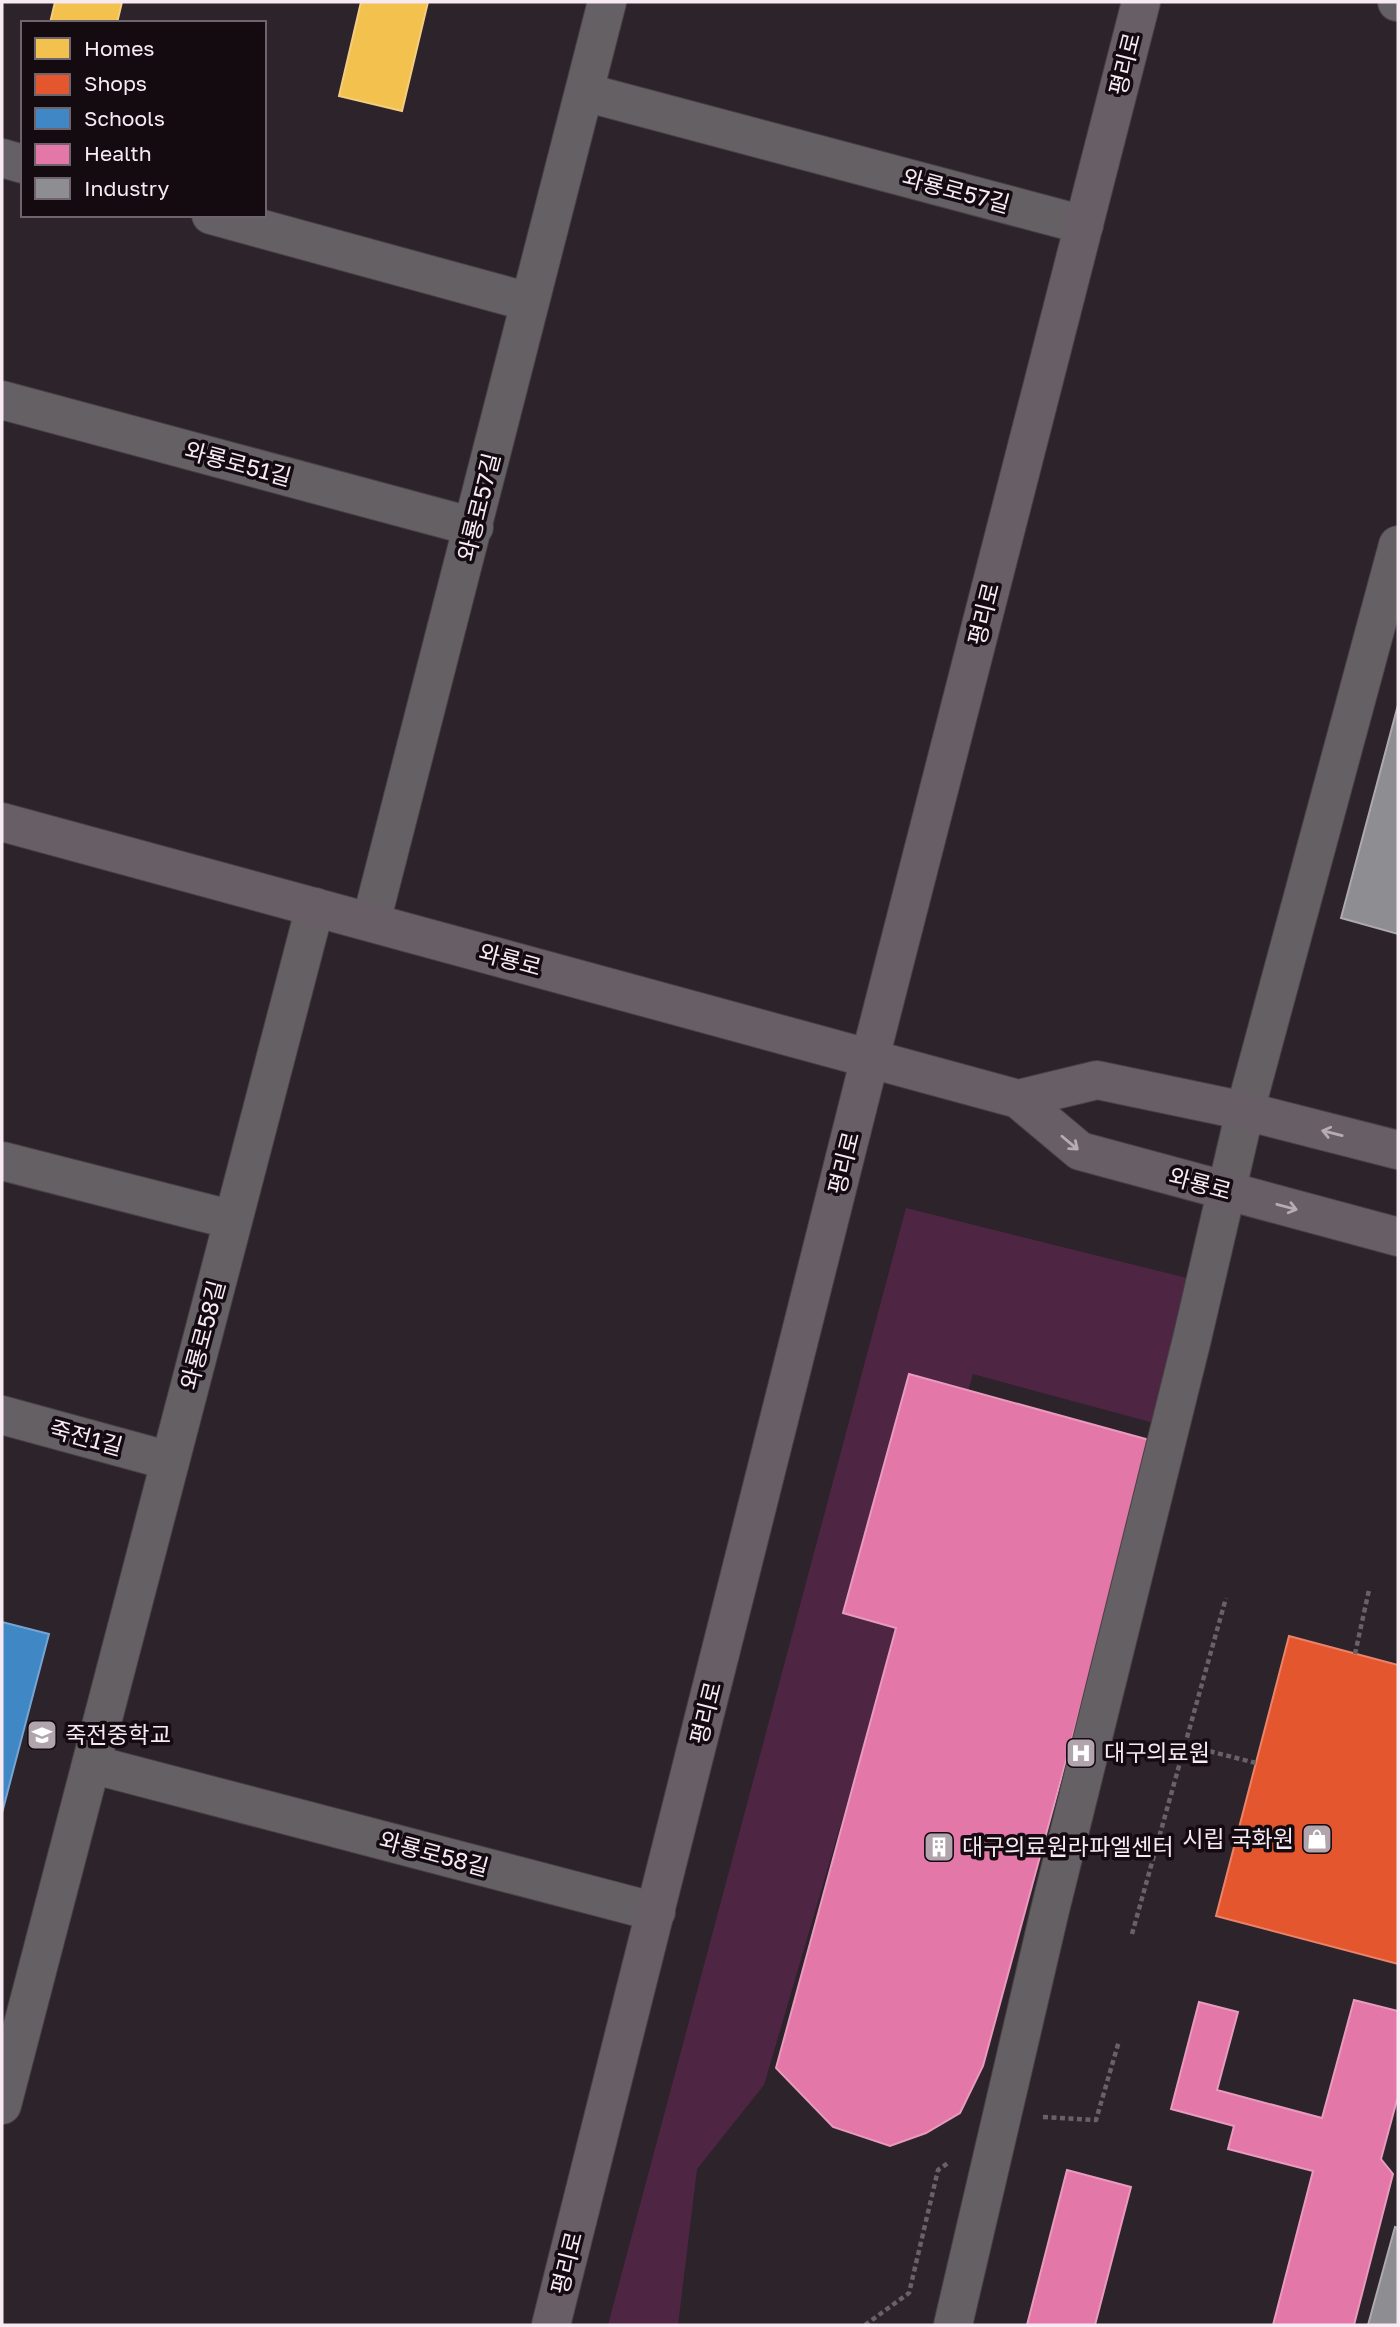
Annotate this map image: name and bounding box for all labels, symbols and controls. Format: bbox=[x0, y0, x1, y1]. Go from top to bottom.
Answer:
legend bbox=[21, 21, 266, 217]
street label: 평리로 bbox=[1103, 30, 1145, 98]
text: Homes bbox=[84, 35, 154, 61]
text: Shops bbox=[84, 70, 147, 96]
text: Schools bbox=[84, 105, 165, 131]
text: Health bbox=[84, 140, 152, 166]
street label: 와룡로57길 bbox=[899, 162, 1013, 218]
text: Industry bbox=[84, 175, 169, 201]
street label: 와룡로51길 bbox=[182, 435, 295, 491]
street label: 와룡로57길 bbox=[451, 450, 505, 564]
street label: 평리로 bbox=[962, 580, 1004, 648]
street label: 와룡로 bbox=[476, 937, 545, 981]
one-way arrow bbox=[1321, 1126, 1344, 1139]
street label: 평리로 bbox=[822, 1129, 864, 1197]
one-way arrow bbox=[1061, 1135, 1079, 1151]
street label: 와룡로 bbox=[1166, 1161, 1235, 1205]
one-way arrow bbox=[1275, 1201, 1298, 1214]
street label: 와룡로58길 bbox=[174, 1277, 230, 1392]
street label: 죽전1길 bbox=[47, 1414, 126, 1460]
street label: 평리로 bbox=[684, 1679, 726, 1747]
school or university icon: 죽전중학교 bbox=[25, 1718, 59, 1752]
place label: 죽전중학교 bbox=[65, 1720, 171, 1748]
hospital icon: 대구의료원 bbox=[1064, 1736, 1098, 1770]
place label: 대구의료원 bbox=[1104, 1738, 1210, 1766]
shop icon: 시립 국화원 bbox=[1300, 1822, 1334, 1856]
place label: 시립 국화원 bbox=[1182, 1824, 1294, 1852]
street label: 와룡로58길 bbox=[377, 1825, 492, 1881]
building icon: 대구의료원라파엘센터 bbox=[922, 1830, 956, 1864]
place label: 대구의료원라파엘센터 bbox=[962, 1832, 1174, 1860]
street label: 평리로 bbox=[545, 2229, 587, 2297]

